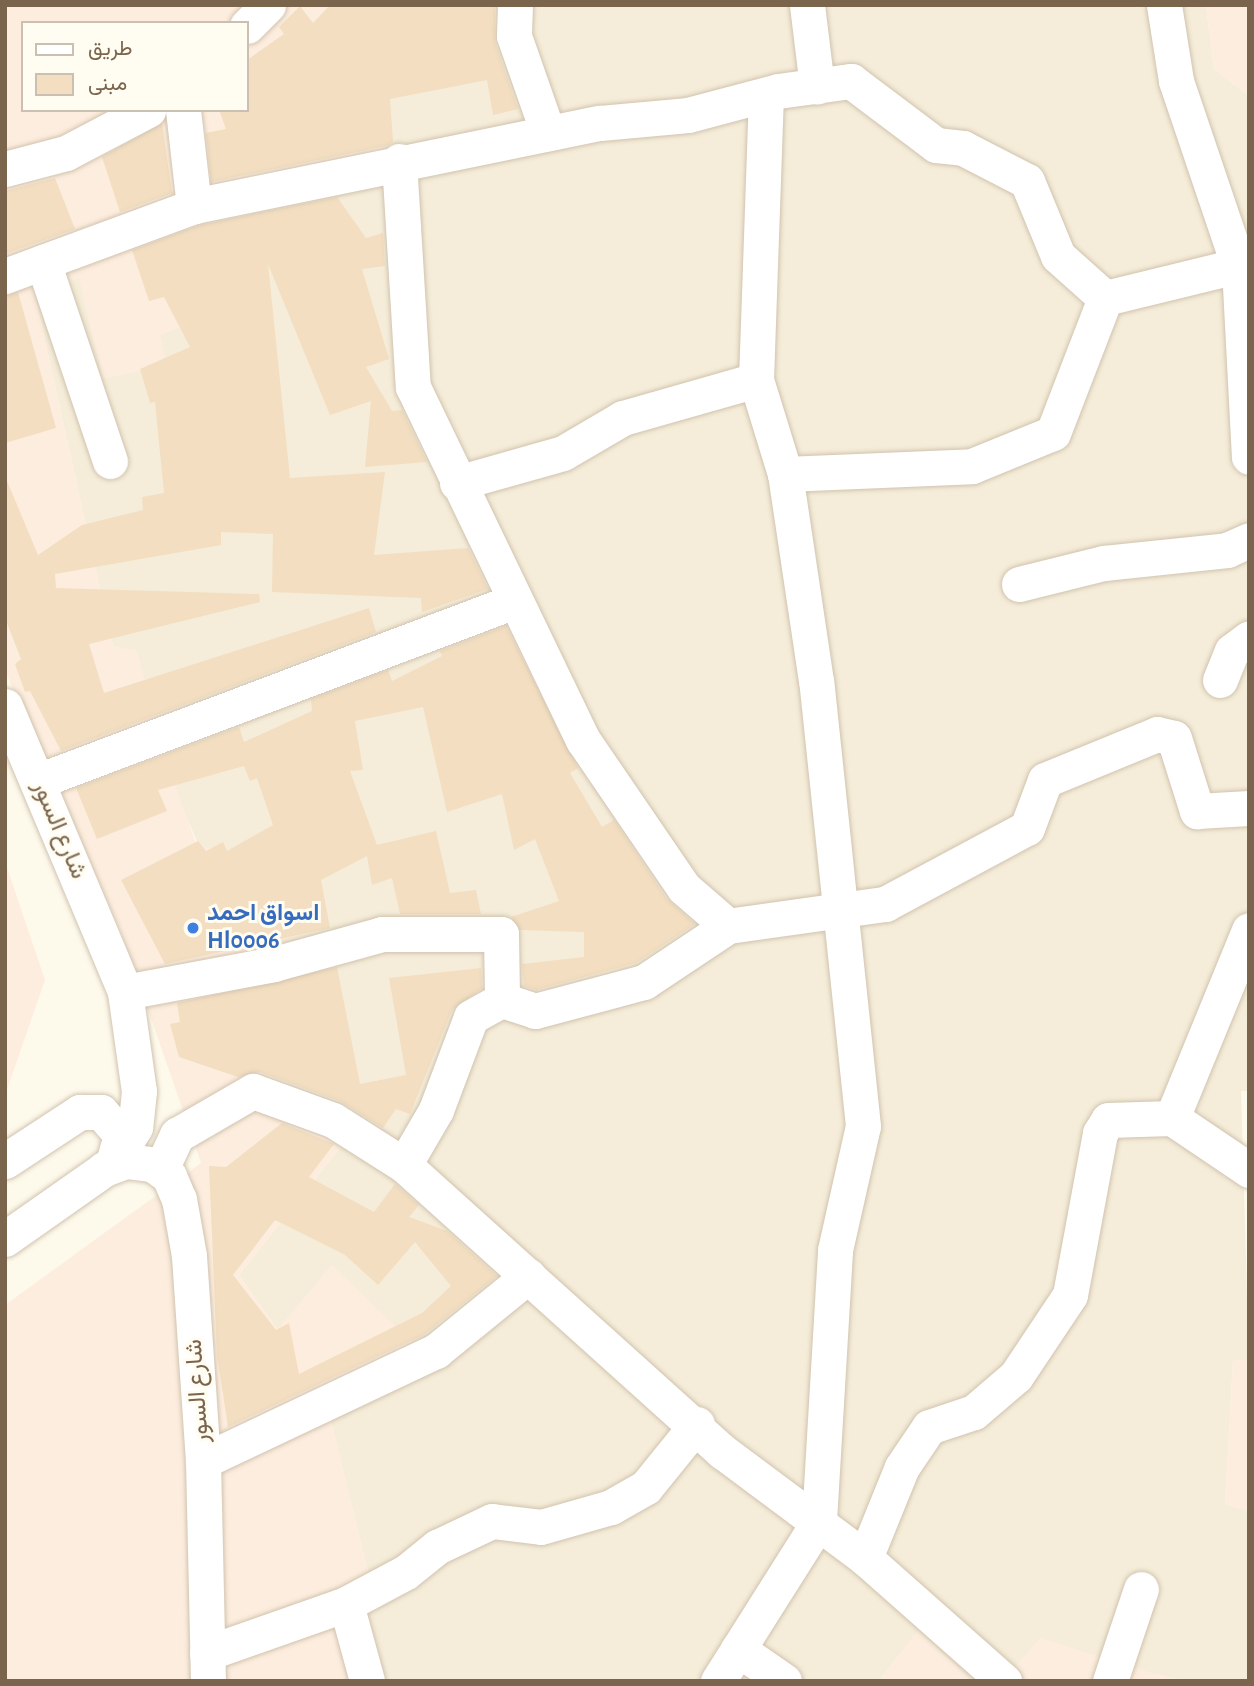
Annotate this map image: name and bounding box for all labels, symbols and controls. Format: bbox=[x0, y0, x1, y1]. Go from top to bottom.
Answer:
legend bbox=[21, 21, 248, 112]
text: طريق bbox=[88, 38, 133, 59]
text: مبنى bbox=[88, 73, 127, 94]
street label: شارع السور bbox=[25, 777, 93, 883]
place label: اسواق احمد Hl0006 bbox=[207, 900, 319, 956]
marker: اسواق احمد Hl0006 bbox=[185, 920, 201, 936]
street label: شارع السور bbox=[180, 1338, 216, 1444]

